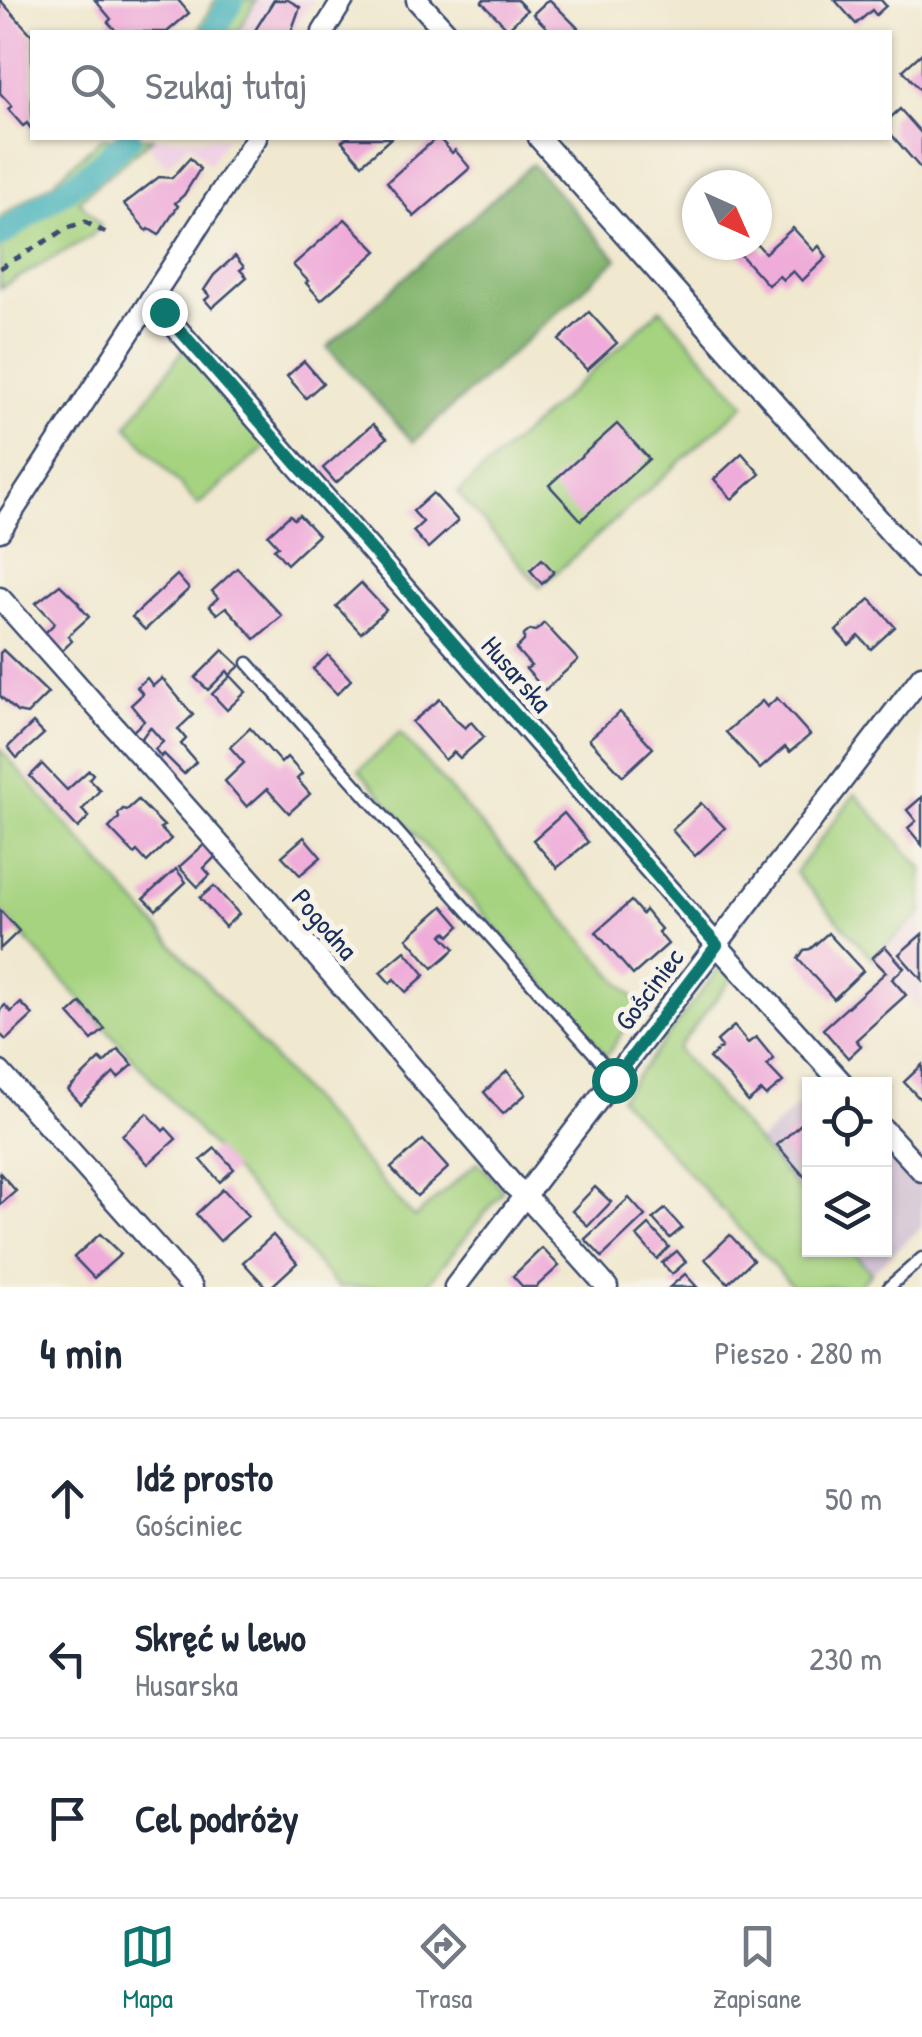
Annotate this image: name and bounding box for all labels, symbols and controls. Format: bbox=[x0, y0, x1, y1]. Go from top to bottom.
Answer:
search box bbox=[30, 30, 892, 140]
icon: search bbox=[65, 58, 120, 113]
text: Szukaj tutaj bbox=[145, 59, 307, 111]
north arrow bbox=[682, 170, 772, 260]
route end bbox=[142, 290, 188, 336]
street label: Husarska bbox=[473, 627, 561, 721]
street label: Pogodna bbox=[283, 880, 367, 968]
street label: Gościniec bbox=[606, 940, 692, 1038]
route start bbox=[592, 1058, 638, 1104]
map controls bbox=[802, 1077, 892, 1257]
button: locate bbox=[802, 1077, 892, 1167]
button: layers bbox=[802, 1167, 892, 1257]
text: 4 min bbox=[40, 1324, 122, 1381]
text: Pieszo · 280 m bbox=[714, 1331, 882, 1374]
text: Idź prosto bbox=[135, 1451, 273, 1503]
icon: ahead bbox=[40, 1471, 95, 1526]
text: 50 m bbox=[825, 1477, 882, 1520]
text: Gościniec bbox=[135, 1503, 242, 1546]
text: Skręć w lewo bbox=[135, 1611, 306, 1663]
icon: left bbox=[40, 1631, 95, 1686]
text: 230 m bbox=[809, 1637, 882, 1680]
text: Husarska bbox=[135, 1663, 238, 1706]
icon: arrive bbox=[40, 1791, 95, 1846]
text: Cel podróży bbox=[135, 1792, 298, 1844]
tab: Mapa bbox=[120, 1919, 175, 2017]
tab: Trasa bbox=[416, 1919, 472, 2017]
tab: Zapisane bbox=[713, 1919, 802, 2017]

